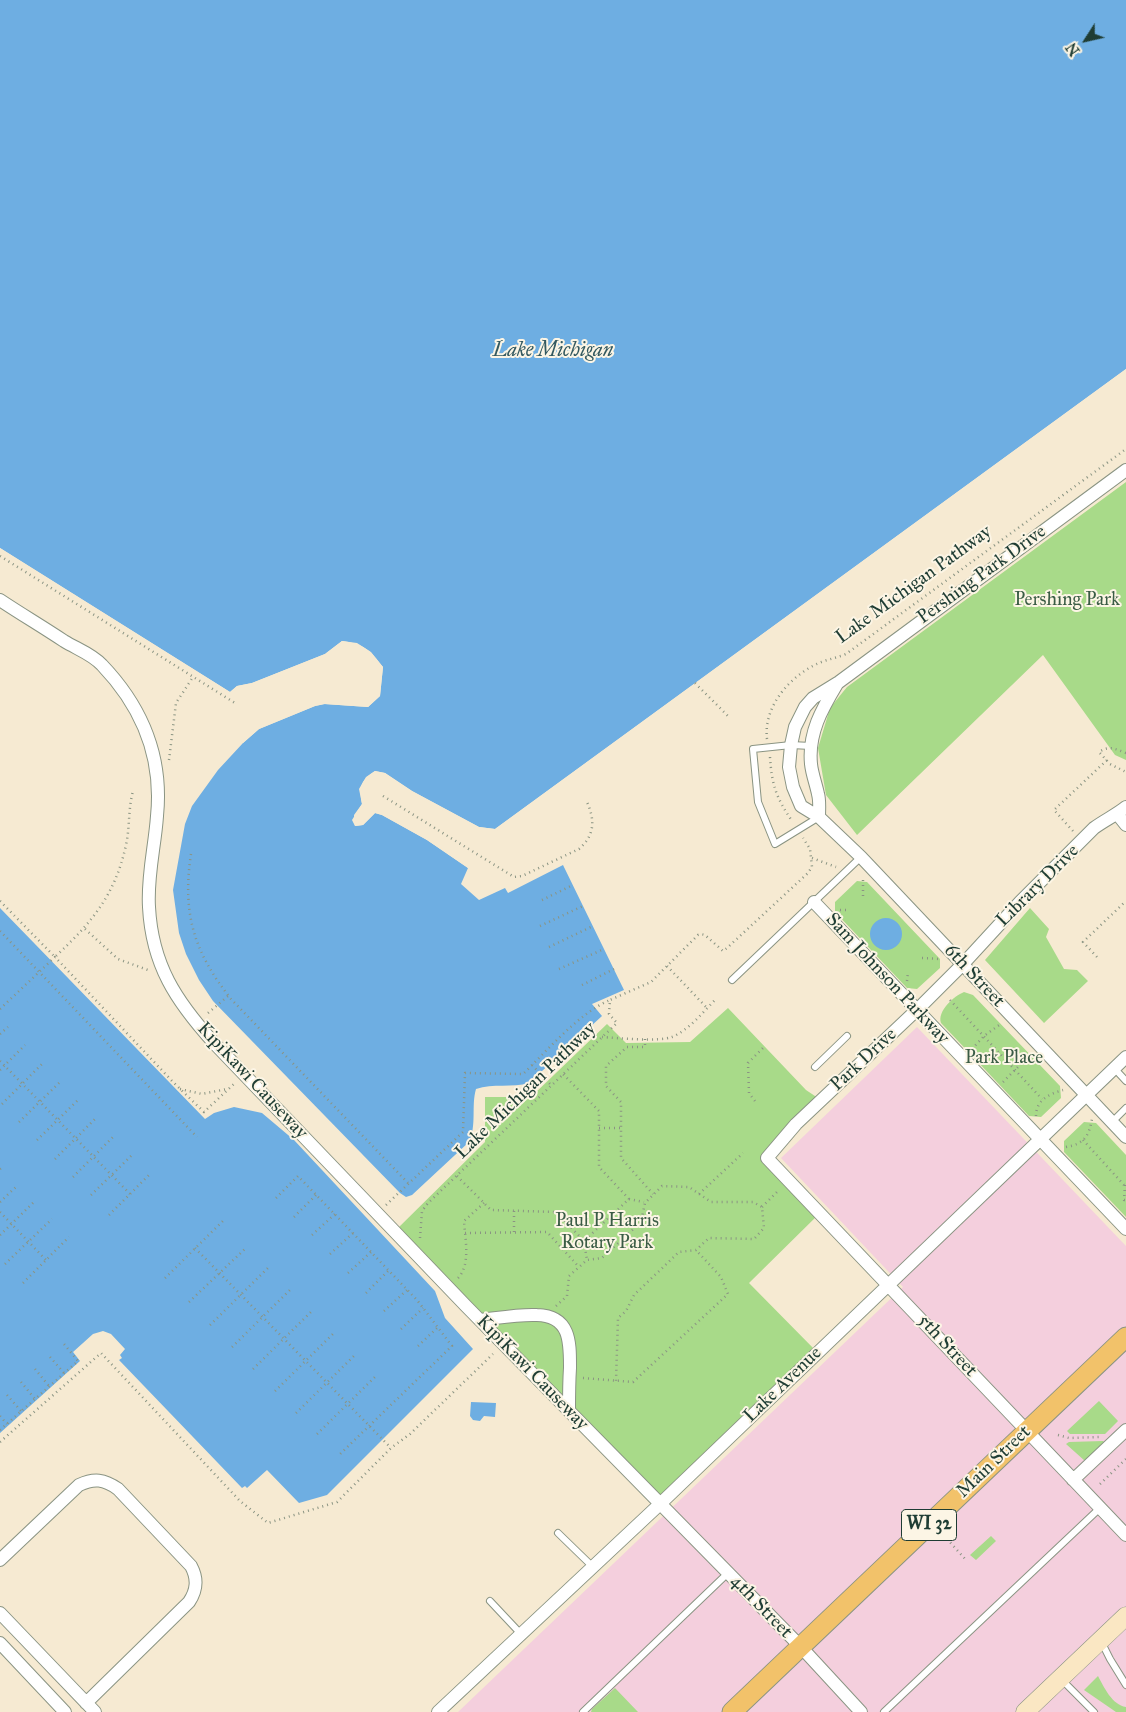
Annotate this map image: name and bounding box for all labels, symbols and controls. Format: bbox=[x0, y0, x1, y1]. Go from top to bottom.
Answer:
north arrow bbox=[1061, 15, 1111, 65]
text: N bbox=[1063, 39, 1084, 59]
water label: Lake Michigan bbox=[493, 339, 613, 363]
street label: Lake Michigan Pathway bbox=[832, 521, 996, 649]
street label: Pershing Park Drive bbox=[913, 521, 1051, 629]
park label: Pershing Park bbox=[1014, 589, 1120, 611]
street label: Library Drive bbox=[992, 840, 1084, 932]
street label: Sam Johnson Parkway bbox=[820, 909, 954, 1049]
street label: 6th Street bbox=[939, 940, 1009, 1012]
street label: KipiKawi Causeway bbox=[192, 1018, 312, 1144]
street label: Lake Michigan Pathway bbox=[451, 1018, 601, 1164]
street label: Park Drive bbox=[826, 1024, 902, 1096]
park label: Park Place bbox=[965, 1047, 1043, 1069]
park label: Paul P Harris Rotary Park bbox=[555, 1210, 659, 1254]
street label: 5th Street bbox=[912, 1310, 982, 1382]
street label: KipiKawi Causeway bbox=[471, 1311, 593, 1435]
street label: Lake Avenue bbox=[739, 1342, 827, 1428]
street label: Main Street bbox=[952, 1421, 1036, 1503]
road number: WI 32 bbox=[902, 1510, 956, 1540]
street label: 4th Street bbox=[725, 1571, 797, 1643]

